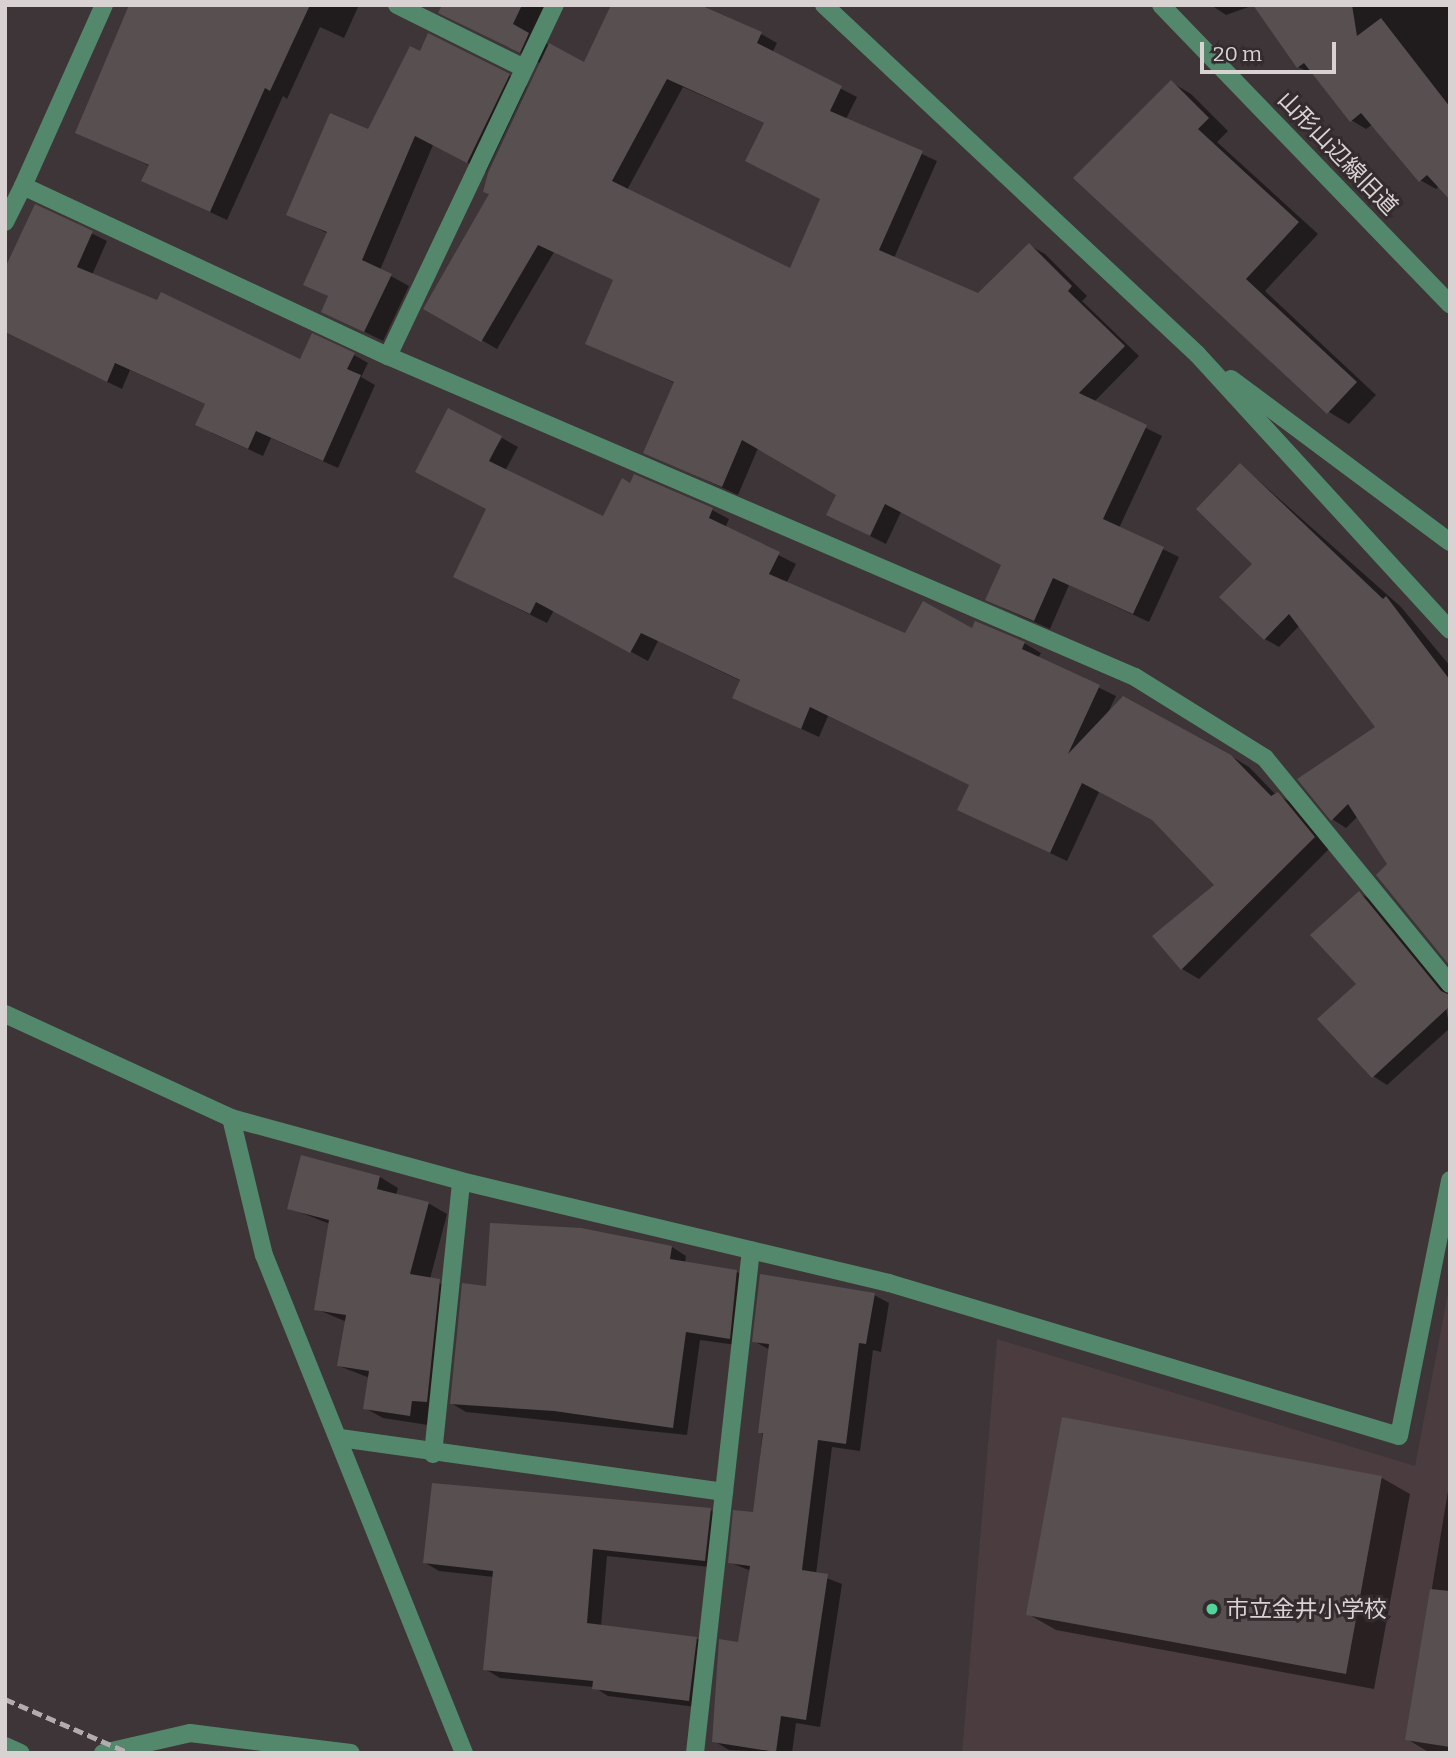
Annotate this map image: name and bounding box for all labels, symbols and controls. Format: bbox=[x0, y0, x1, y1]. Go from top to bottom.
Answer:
scale bar bbox=[1203, 28, 1340, 72]
text: 20 m bbox=[1213, 41, 1262, 67]
street label: 山形山辺線旧道 bbox=[1272, 86, 1404, 220]
place label: 市立金井小学校 bbox=[1226, 1595, 1387, 1623]
marker: 市立金井小学校 bbox=[1204, 1601, 1220, 1617]

